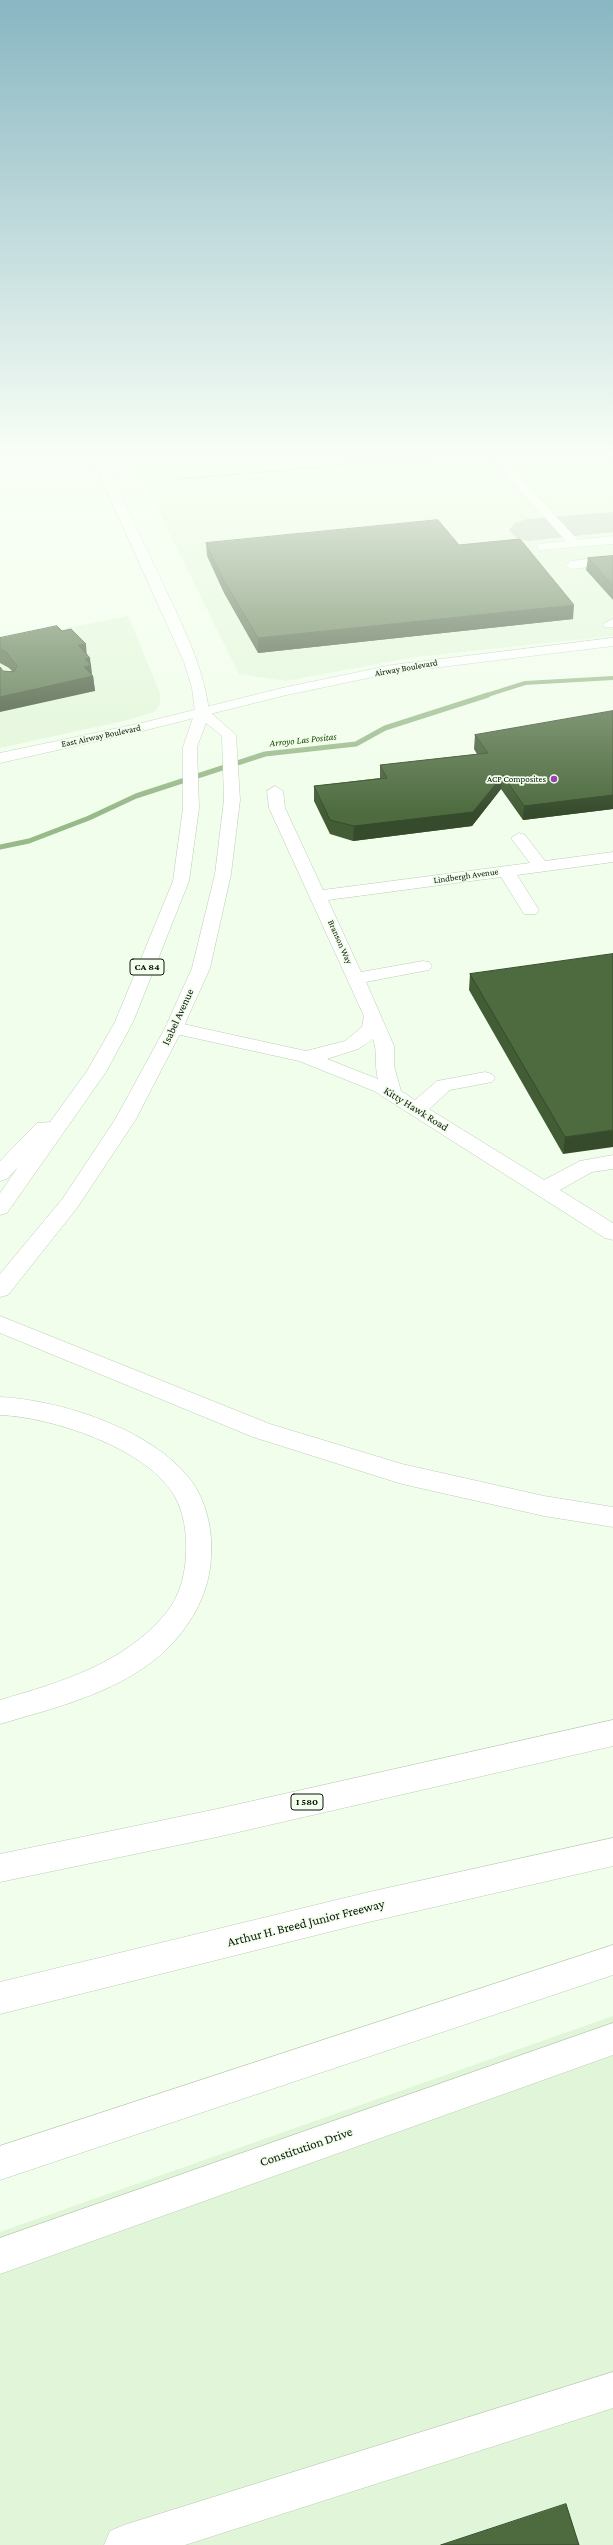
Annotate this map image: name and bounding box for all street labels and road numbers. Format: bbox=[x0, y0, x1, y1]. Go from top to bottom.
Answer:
street label: Airway Boulevard bbox=[374, 657, 438, 679]
street label: East Airway Boulevard bbox=[60, 722, 142, 750]
street label: Lindbergh Avenue bbox=[433, 866, 499, 886]
street label: Branson Way bbox=[325, 918, 355, 966]
road number: CA 84 bbox=[130, 959, 164, 975]
street label: Isabel Avenue bbox=[159, 987, 197, 1047]
street label: Kitty Hawk Road bbox=[381, 1084, 451, 1134]
road number: I 580 bbox=[291, 1794, 323, 1810]
street label: Arthur H. Breed Junior Freeway bbox=[226, 1896, 386, 1950]
street label: Constitution Drive bbox=[258, 2124, 354, 2170]

